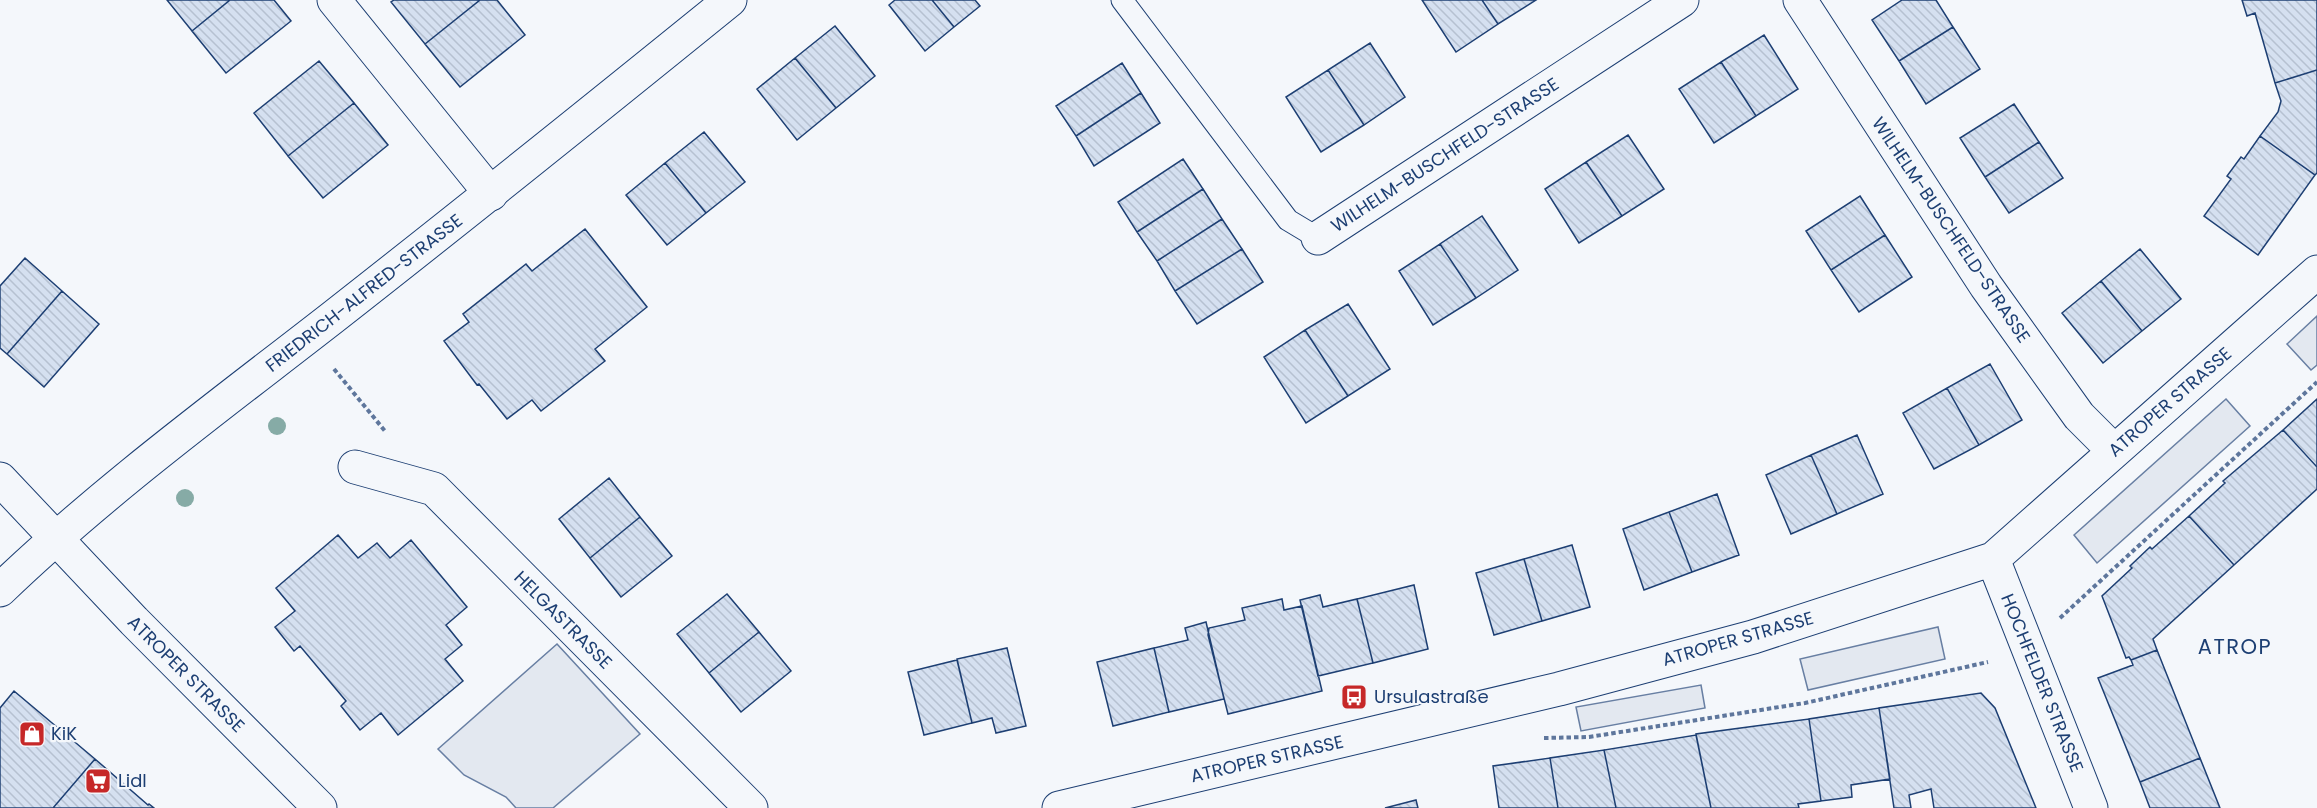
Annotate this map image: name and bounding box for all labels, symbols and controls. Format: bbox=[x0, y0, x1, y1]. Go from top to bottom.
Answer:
street label: WILHELM-BUSCHFELD-STRASSE bbox=[1326, 71, 1564, 238]
street label: WILHELM-BUSCHFELD-STRASSE bbox=[1866, 112, 2036, 347]
street label: FRIEDRICH-ALFRED-STRASSE bbox=[260, 208, 467, 377]
street label: ATROPER STRASSE bbox=[2103, 341, 2237, 462]
street label: HELGASTRASSE bbox=[509, 565, 618, 674]
street label: HOCHFELDER STRASSE bbox=[1995, 590, 2090, 776]
street label: ATROPER STRASSE bbox=[1659, 605, 1816, 672]
street label: ATROPER STRASSE bbox=[122, 610, 250, 738]
district label: ATROP bbox=[2198, 632, 2272, 661]
bus stop icon: Ursulastraße bbox=[1339, 682, 1369, 712]
place label: Ursulastraße bbox=[1374, 684, 1489, 709]
shop icon: KiK bbox=[17, 719, 47, 749]
place label: KiK bbox=[51, 721, 77, 746]
street label: ATROPER STRASSE bbox=[1188, 729, 1346, 788]
supermarket icon: Lidl bbox=[83, 766, 113, 796]
place label: Lidl bbox=[118, 768, 147, 793]

